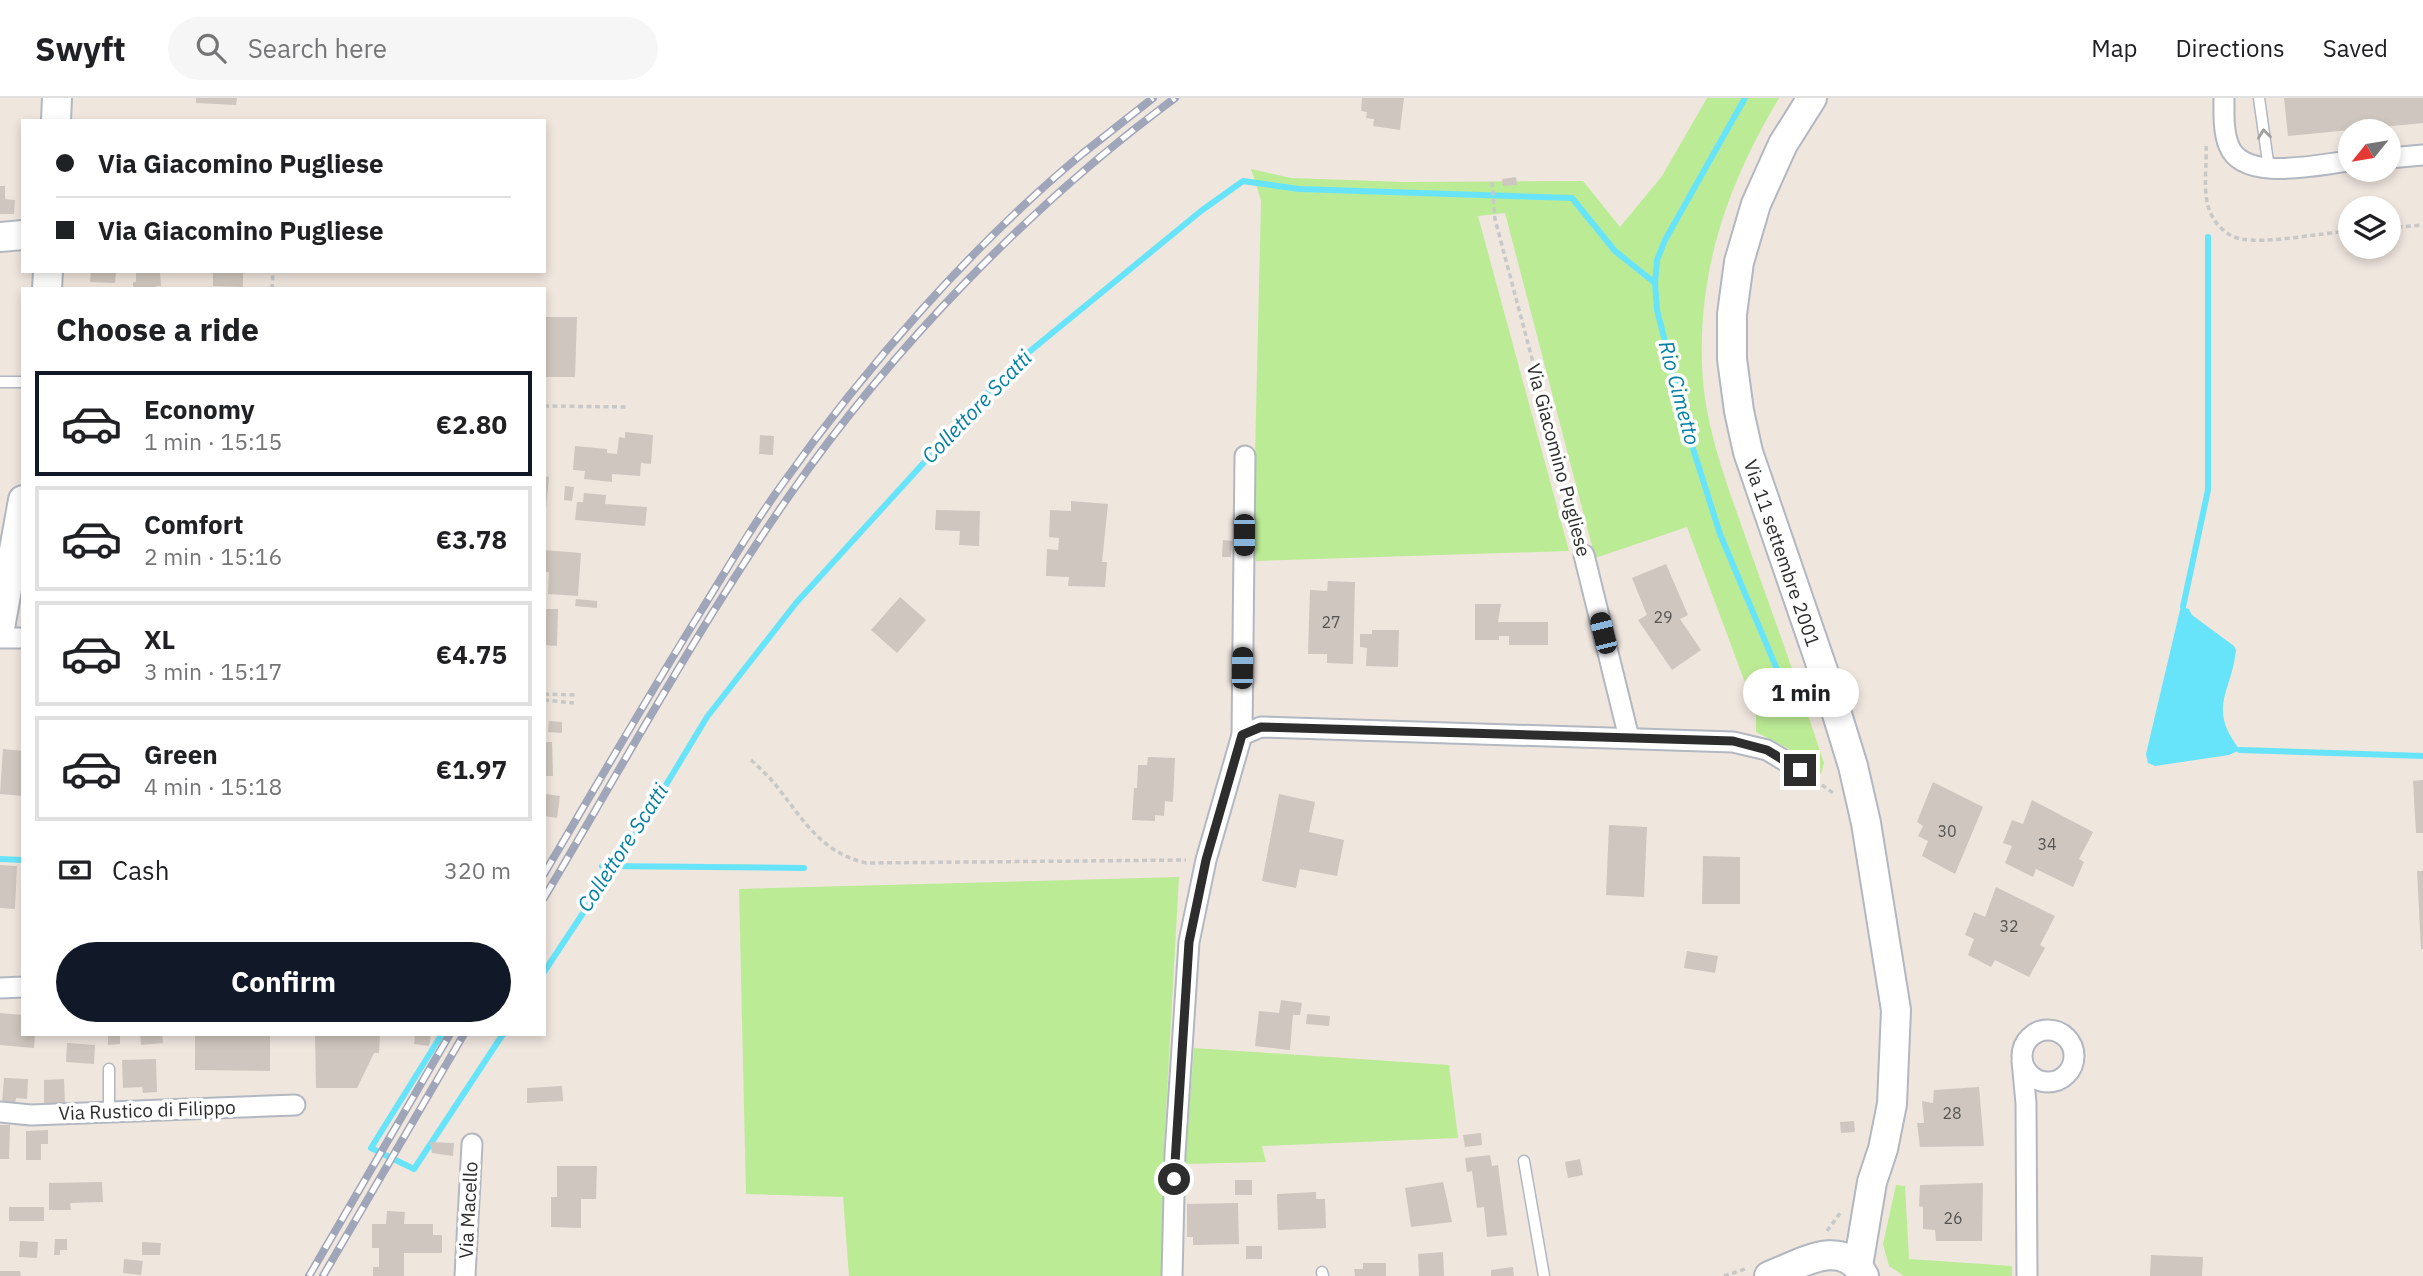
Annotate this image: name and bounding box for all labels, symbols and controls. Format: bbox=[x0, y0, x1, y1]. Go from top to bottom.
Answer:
search box bbox=[168, 17, 658, 80]
text: Swyft bbox=[35, 27, 126, 70]
icon: search bbox=[192, 29, 230, 67]
text: Search here bbox=[248, 31, 387, 65]
text: Map bbox=[2091, 32, 2137, 64]
text: Directions bbox=[2175, 32, 2285, 64]
text: Saved bbox=[2323, 32, 2388, 64]
north arrow bbox=[2338, 119, 2401, 182]
map controls bbox=[2338, 119, 2401, 259]
one-way arrow bbox=[2257, 128, 2272, 139]
text: Via Giacomino Pugliese bbox=[98, 146, 384, 180]
button: layers bbox=[2338, 196, 2401, 259]
text: Via Giacomino Pugliese bbox=[98, 213, 384, 247]
text: Choose a ride bbox=[56, 308, 259, 350]
water label: Rio Cimetto bbox=[1653, 338, 1707, 448]
water label: Collettore Scatti bbox=[915, 343, 1038, 469]
street label: Via Giacomino Pugliese bbox=[1522, 361, 1596, 559]
icon: car bbox=[60, 392, 123, 455]
text: Economy bbox=[144, 392, 255, 426]
text: €2.80 bbox=[436, 407, 507, 441]
text: 1 min · 15:15 bbox=[144, 426, 282, 456]
street label: Via 11 settembre 2001 bbox=[1739, 456, 1825, 650]
icon: car bbox=[60, 507, 123, 570]
text: Comfort bbox=[144, 507, 243, 541]
car bbox=[1234, 514, 1255, 556]
text: €3.78 bbox=[436, 522, 507, 556]
text: 2 min · 15:16 bbox=[144, 541, 282, 571]
house number: 29 bbox=[1653, 607, 1673, 627]
car bbox=[1588, 610, 1619, 656]
house number: 27 bbox=[1321, 612, 1341, 632]
icon: car bbox=[60, 622, 123, 685]
text: XL bbox=[144, 622, 175, 656]
text: €4.75 bbox=[436, 637, 507, 671]
car bbox=[1232, 647, 1253, 689]
text: 3 min · 15:17 bbox=[144, 656, 282, 686]
callout: 1 min bbox=[1742, 668, 1858, 718]
text: 1 min bbox=[1771, 677, 1831, 707]
icon: car bbox=[60, 737, 123, 800]
text: Green bbox=[144, 737, 218, 771]
text: €1.97 bbox=[436, 752, 507, 786]
route end bbox=[1784, 754, 1816, 786]
text: 4 min · 15:18 bbox=[144, 771, 282, 801]
water label: Collettore Scatti bbox=[570, 778, 674, 917]
house number: 30 bbox=[1937, 821, 1957, 841]
house number: 34 bbox=[2037, 834, 2057, 854]
icon: cash bbox=[56, 851, 94, 889]
text: Cash bbox=[112, 853, 169, 887]
text: 320 m bbox=[444, 855, 511, 885]
house number: 32 bbox=[1999, 916, 2019, 936]
button: Confirm bbox=[56, 942, 511, 1022]
street label: Via Rustico di Filippo bbox=[58, 1095, 236, 1125]
house number: 28 bbox=[1942, 1103, 1962, 1123]
street label: Via Macello bbox=[453, 1161, 483, 1259]
route start bbox=[1158, 1163, 1190, 1195]
house number: 26 bbox=[1943, 1208, 1963, 1228]

